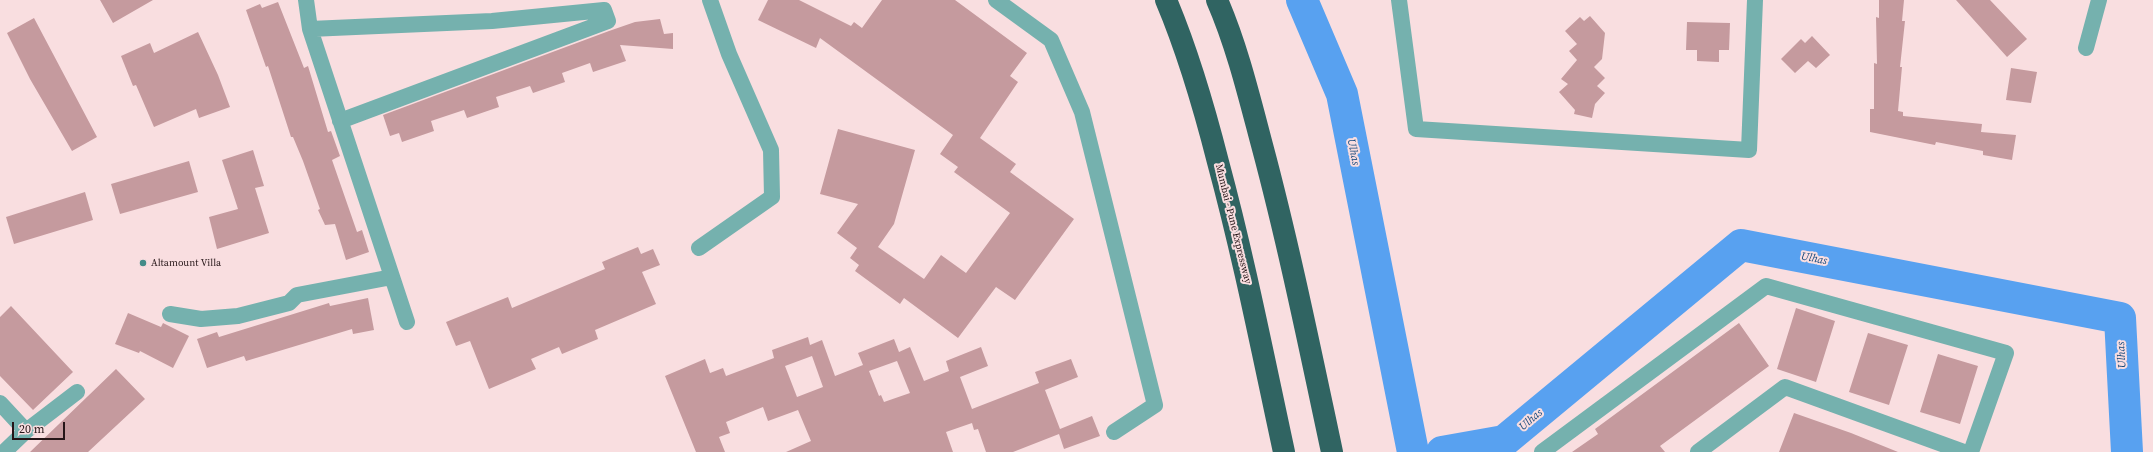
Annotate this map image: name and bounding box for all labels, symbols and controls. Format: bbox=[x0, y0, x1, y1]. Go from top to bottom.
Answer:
water label: Ulhas bbox=[1344, 138, 1362, 166]
street label: Mumbai - Pune Expressway bbox=[1212, 163, 1254, 285]
water label: Ulhas bbox=[1800, 250, 1828, 268]
place label: Altamount Villa bbox=[151, 257, 221, 269]
marker: Altamount Villa bbox=[138, 258, 148, 268]
water label: Ulhas bbox=[2115, 341, 2129, 369]
water label: Ulhas bbox=[1517, 406, 1545, 434]
scale bar bbox=[14, 414, 67, 440]
text: 20 m bbox=[19, 421, 45, 437]

